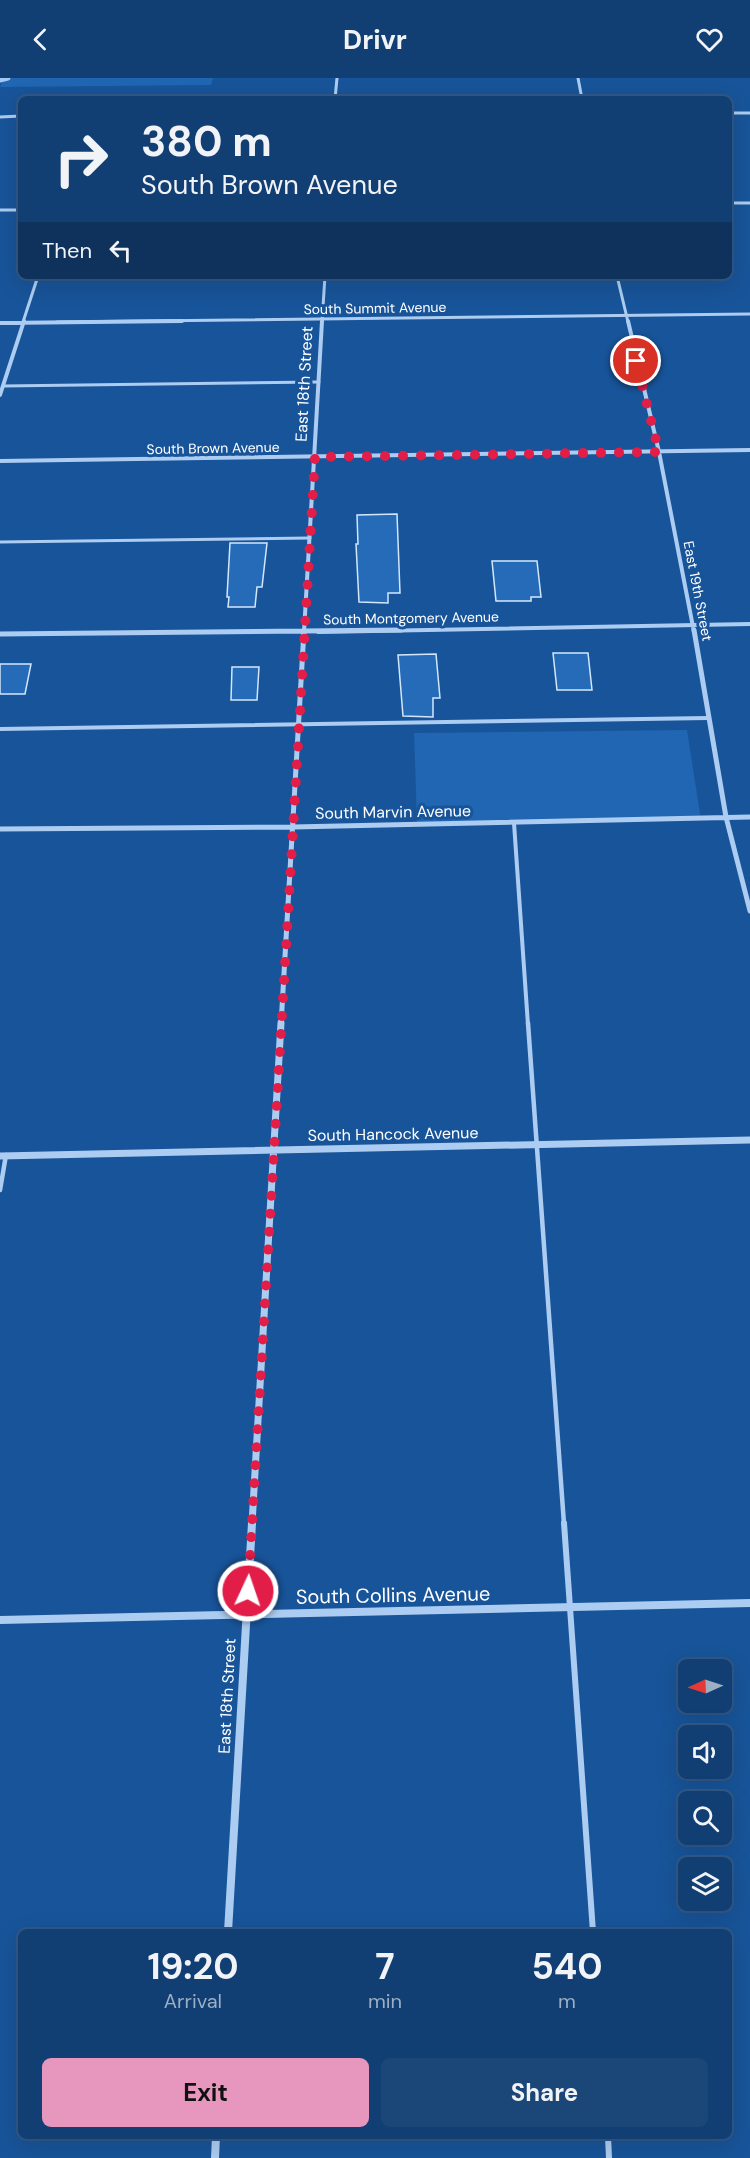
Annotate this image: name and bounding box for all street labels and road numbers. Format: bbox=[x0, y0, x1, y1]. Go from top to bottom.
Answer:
street label: South Summit Avenue bbox=[303, 298, 447, 318]
street label: East 18th Street bbox=[290, 326, 318, 442]
street label: South Brown Avenue bbox=[146, 438, 280, 458]
street label: East 19th Street bbox=[679, 539, 717, 643]
street label: South Montgomery Avenue bbox=[323, 607, 499, 629]
street label: South Marvin Avenue bbox=[315, 800, 471, 824]
street label: South Hancock Avenue bbox=[307, 1122, 479, 1146]
street label: South Collins Avenue bbox=[296, 1580, 490, 1610]
street label: East 18th Street bbox=[213, 1638, 241, 1754]

